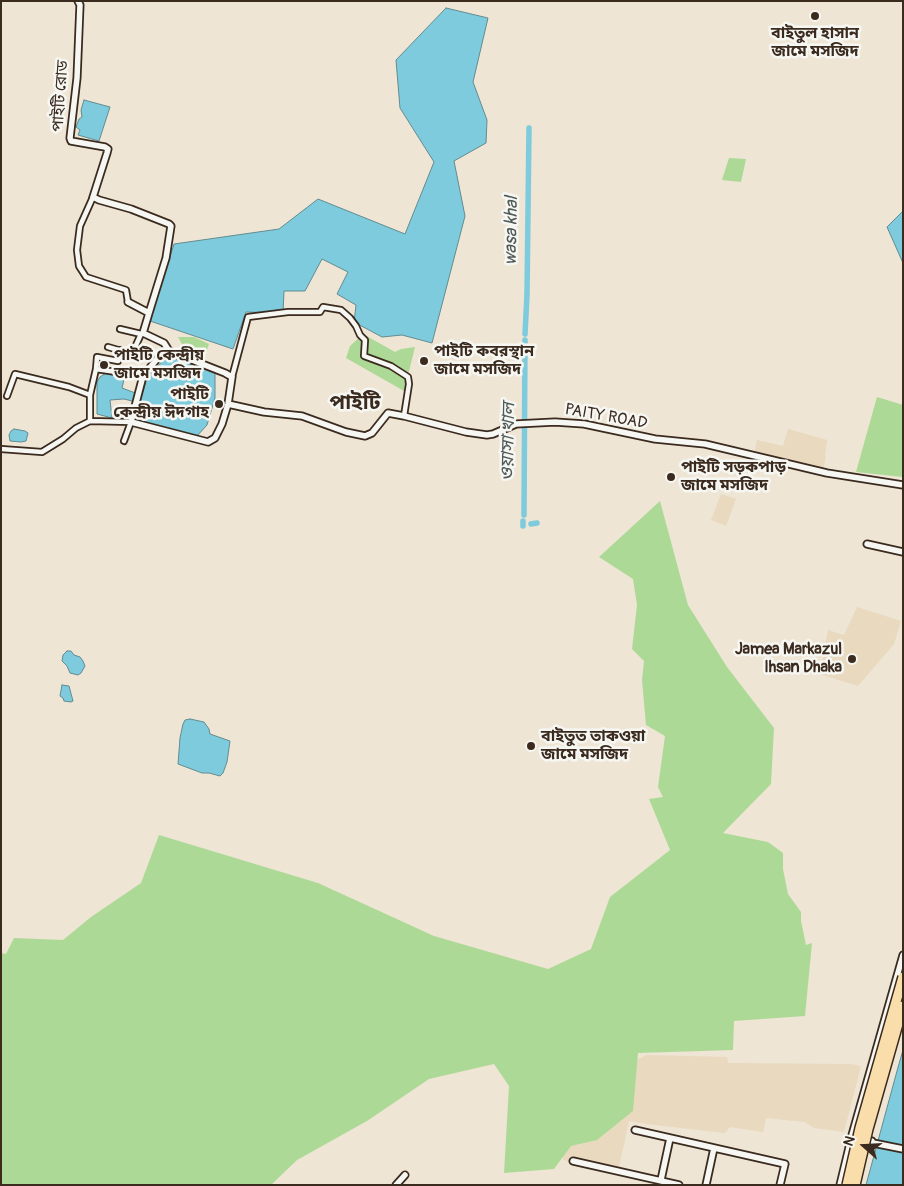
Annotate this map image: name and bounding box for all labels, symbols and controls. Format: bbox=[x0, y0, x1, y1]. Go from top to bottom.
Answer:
marker: বাইতুল হাসান জামে মসজিদ bbox=[809, 10, 821, 22]
place label: বাইতুল হাসান জামে মসজিদ bbox=[771, 24, 859, 62]
street label: পাইটি রোড bbox=[49, 60, 73, 132]
water label: wasa khal bbox=[501, 196, 523, 266]
place label: পাইটি কবরস্থান জামে মসজিদ bbox=[434, 342, 534, 380]
place label: পাইটি কেন্দ্রীয় জামে মসজিদ bbox=[114, 346, 204, 384]
marker: পাইটি কবরস্থান জামে মসজিদ bbox=[418, 355, 430, 367]
marker: পাইটি কেন্দ্রীয় জামে মসজিদ bbox=[98, 359, 110, 371]
place label: পাইটি কেন্দ্রীয় ঈদগাহ bbox=[113, 385, 209, 423]
district label: পাইটি bbox=[330, 391, 380, 417]
marker: পাইটি কেন্দ্রীয় ঈদগাহ bbox=[213, 398, 225, 410]
street label: PAITY ROAD bbox=[563, 400, 649, 434]
water label: ওয়াসা খাল bbox=[498, 402, 520, 482]
place label: পাইটি সড়কপাড় জামে মসজিদ bbox=[681, 458, 786, 496]
marker: পাইটি সড়কপাড় জামে মসজিদ bbox=[665, 471, 677, 483]
place label: Jamea Markazul Ihsan Dhaka bbox=[735, 640, 842, 678]
marker: Jamea Markazul Ihsan Dhaka bbox=[846, 653, 858, 665]
place label: বাইতুত তাকওয়া জামে মসজিদ bbox=[541, 727, 645, 765]
marker: বাইতুত তাকওয়া জামে মসজিদ bbox=[525, 740, 537, 752]
north arrow bbox=[839, 1121, 889, 1171]
text: N bbox=[840, 1134, 859, 1148]

